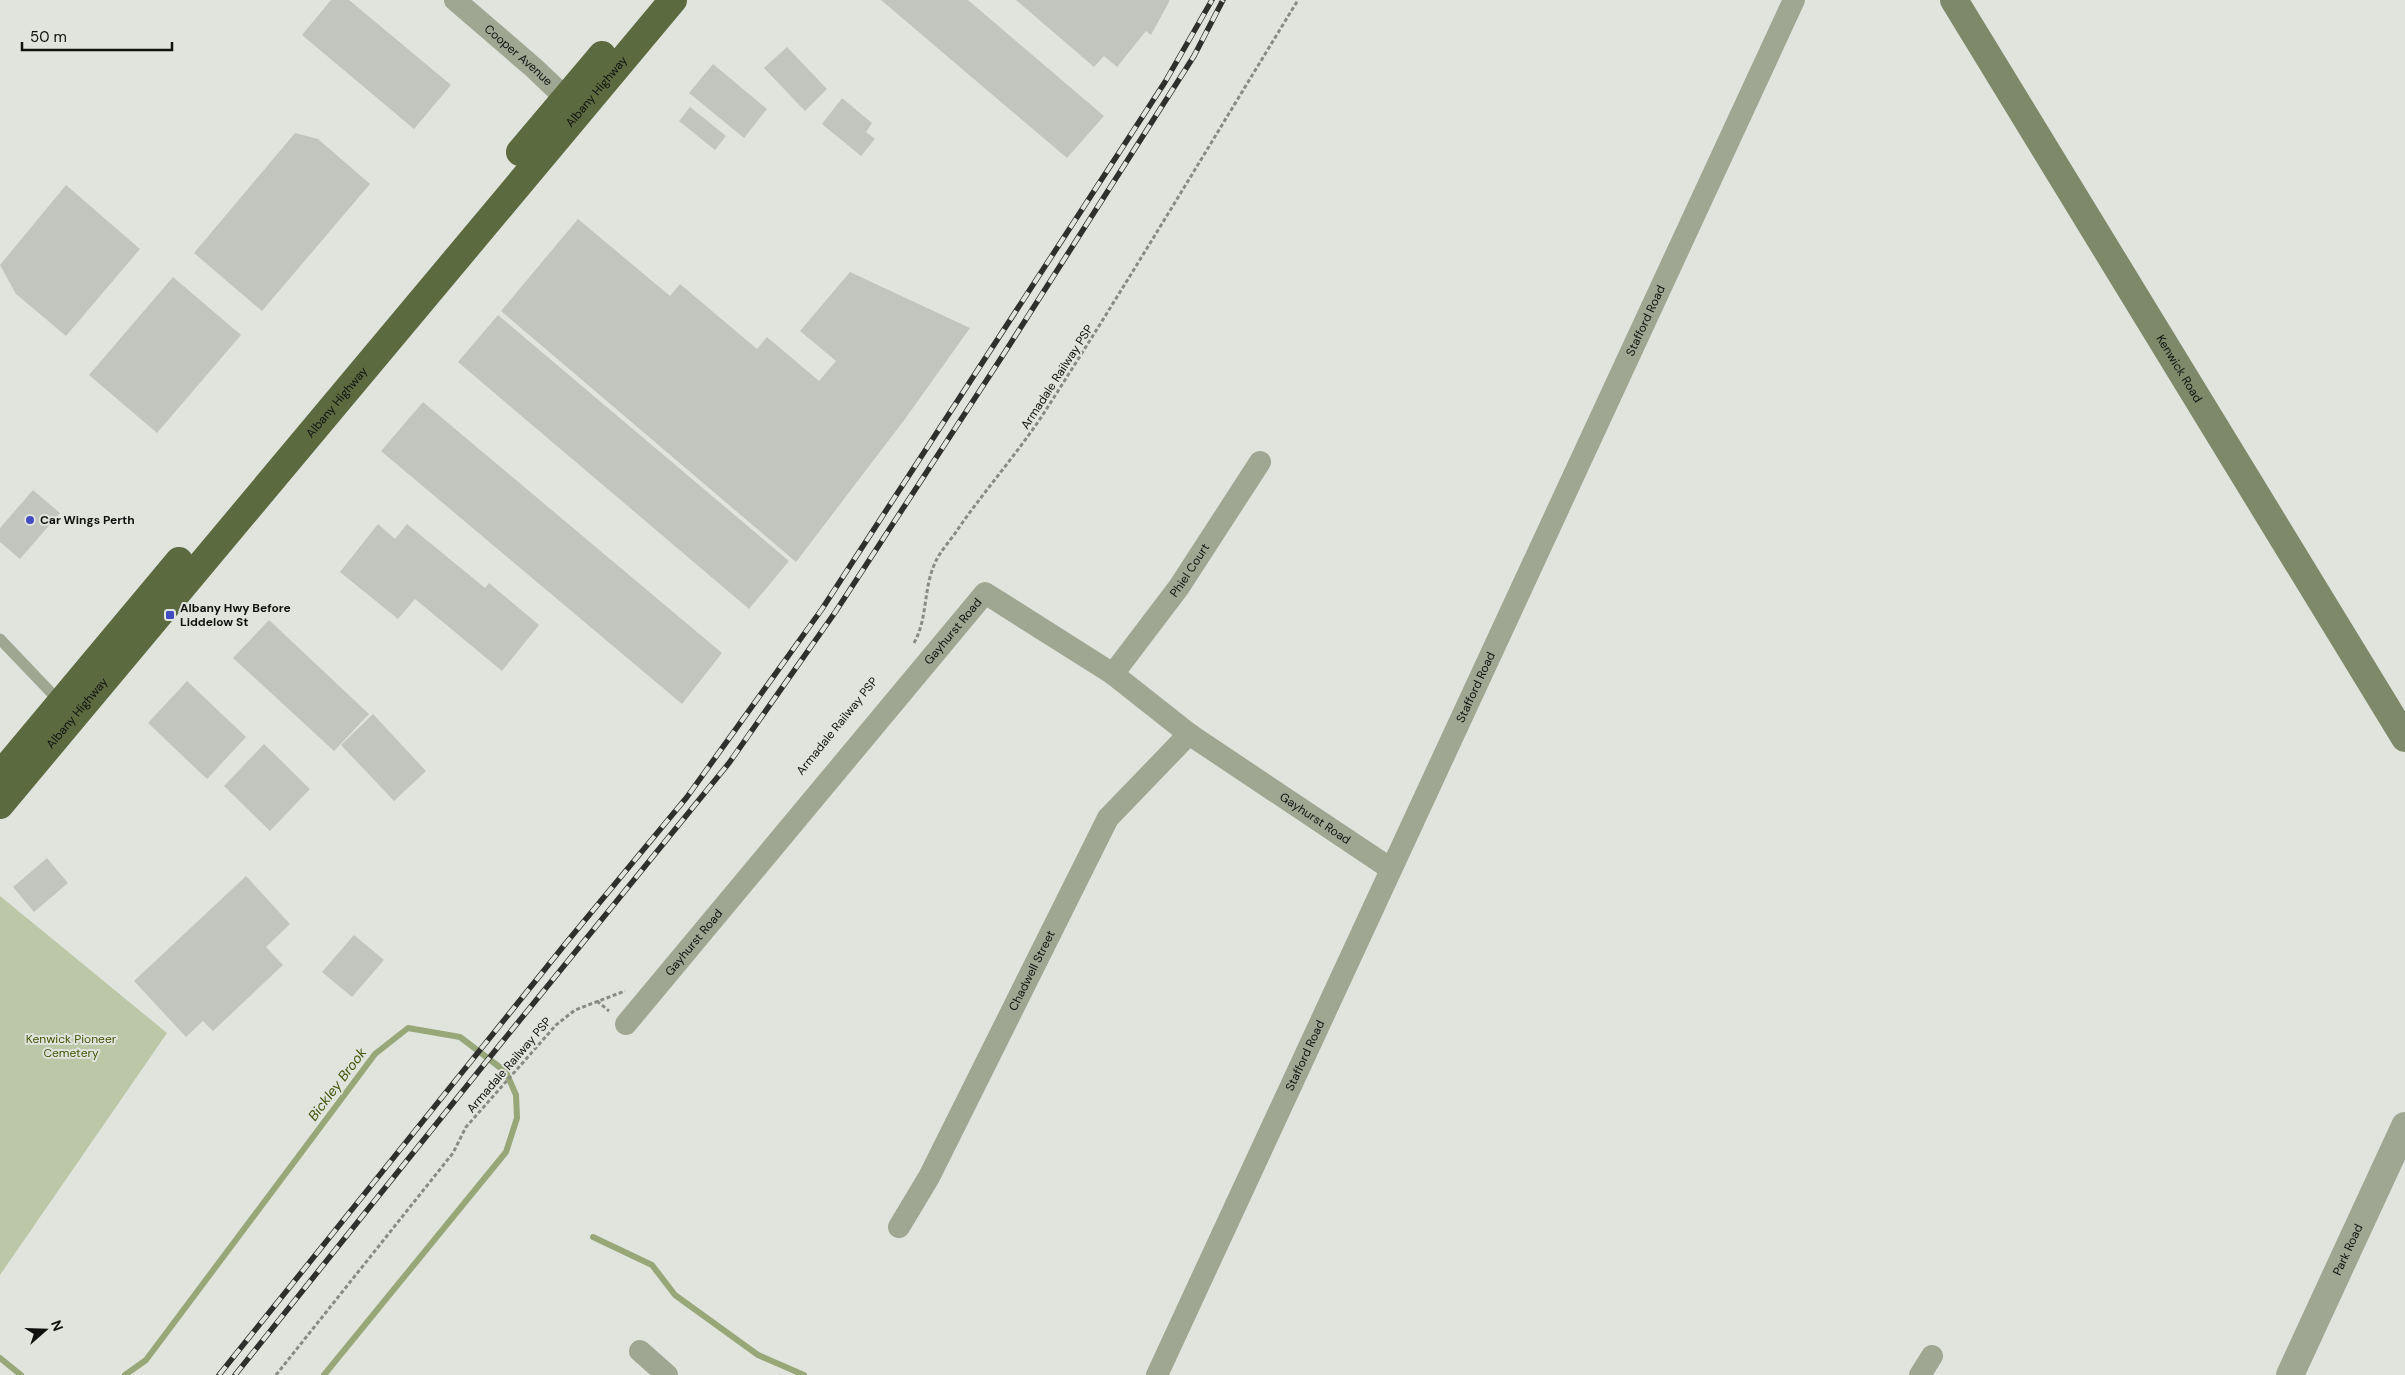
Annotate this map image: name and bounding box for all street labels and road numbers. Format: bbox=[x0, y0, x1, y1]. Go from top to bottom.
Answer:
street label: Cooper Avenue bbox=[481, 21, 556, 90]
street label: Albany Highway bbox=[562, 52, 631, 130]
street label: Stafford Road bbox=[1622, 283, 1669, 359]
street label: Armadale Railway PSP bbox=[1017, 322, 1097, 432]
street label: Kenwick Road bbox=[2152, 332, 2206, 405]
street label: Albany Highway bbox=[302, 363, 371, 441]
street label: Phiel Court bbox=[1166, 540, 1213, 600]
street label: Gayhurst Road bbox=[921, 595, 985, 668]
street label: Stafford Road bbox=[1452, 649, 1499, 725]
street label: Albany Highway bbox=[43, 674, 112, 752]
street label: Armadale Railway PSP bbox=[793, 674, 881, 778]
street label: Gayhurst Road bbox=[1277, 789, 1354, 848]
street label: Gayhurst Road bbox=[661, 906, 726, 979]
street label: Chadwell Street bbox=[1005, 927, 1059, 1013]
street label: Armadale Railway PSP bbox=[463, 1014, 555, 1116]
street label: Stafford Road bbox=[1282, 1018, 1328, 1094]
street label: Park Road bbox=[2329, 1221, 2367, 1278]

